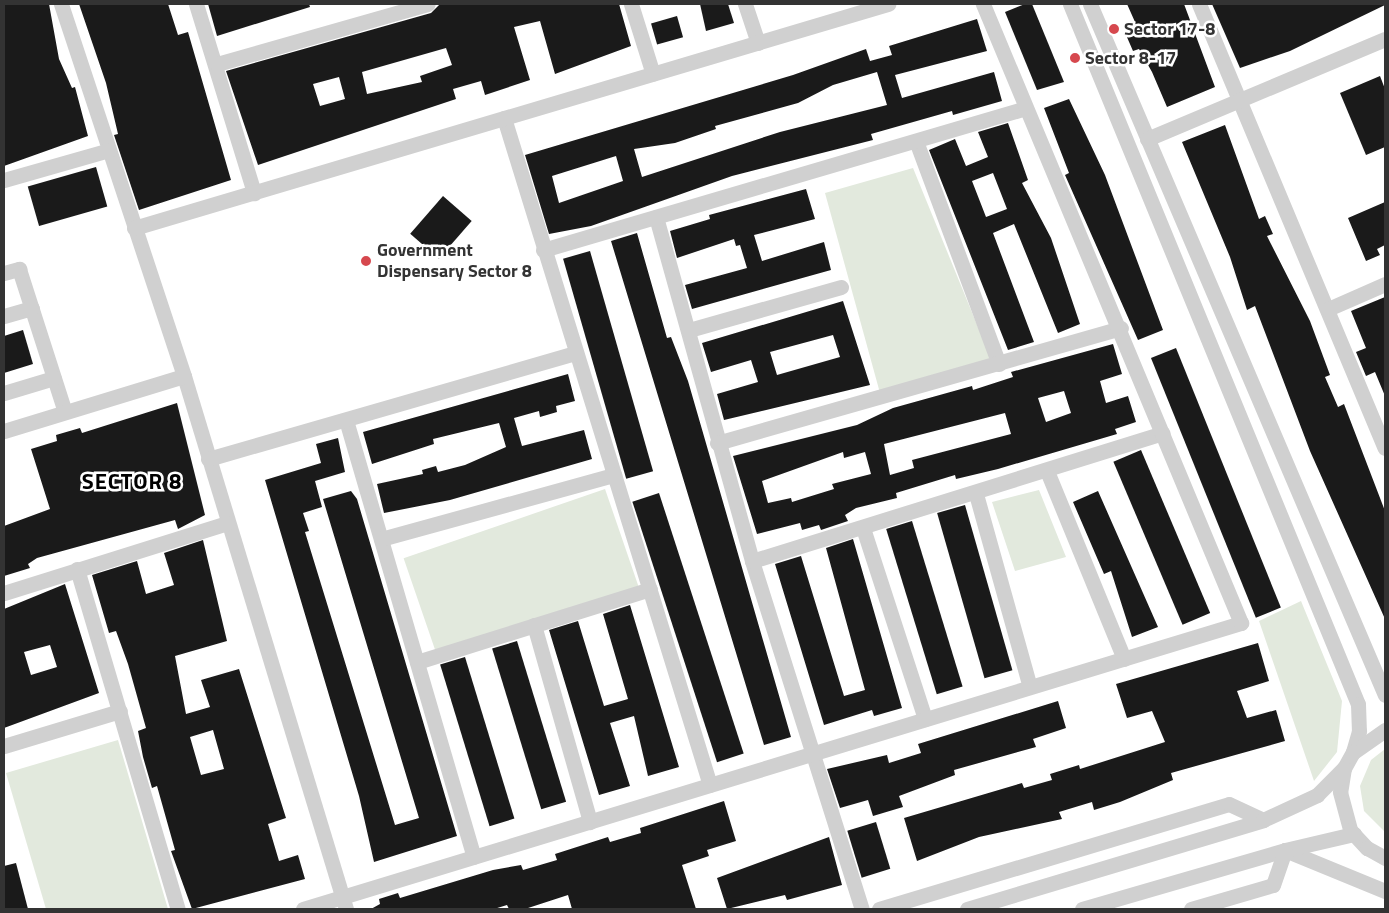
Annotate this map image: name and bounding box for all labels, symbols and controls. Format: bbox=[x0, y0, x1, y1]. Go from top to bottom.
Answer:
place label: Sector 17-8 bbox=[1124, 18, 1215, 40]
marker: Sector 17-8 bbox=[1108, 23, 1120, 35]
place label: Sector 8-17 bbox=[1085, 47, 1176, 69]
marker: Sector 8-17 bbox=[1069, 52, 1081, 64]
place label: Government Dispensary Sector 8 bbox=[377, 240, 532, 282]
marker: Government Dispensary Sector 8 bbox=[359, 254, 373, 268]
district label: SECTOR 8 bbox=[81, 469, 183, 495]

